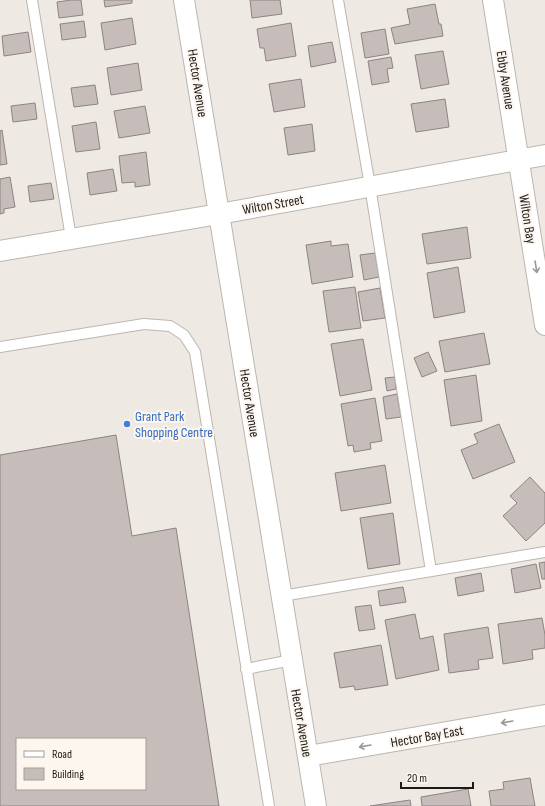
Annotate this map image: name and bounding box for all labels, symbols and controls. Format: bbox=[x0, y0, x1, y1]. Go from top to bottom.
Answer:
street label: Hector Avenue bbox=[184, 48, 211, 118]
street label: Ebby Avenue bbox=[492, 50, 519, 111]
street label: Wilton Street bbox=[241, 191, 305, 218]
street label: Wilton Bay bbox=[515, 193, 540, 245]
one-way arrow bbox=[532, 260, 540, 273]
street label: Hector Avenue bbox=[236, 368, 263, 438]
place label: Grant Park Shopping Centre bbox=[135, 408, 213, 441]
marker: Grant Park Shopping Centre bbox=[122, 419, 132, 429]
street label: Hector Avenue bbox=[287, 688, 316, 758]
one-way arrow bbox=[500, 718, 513, 726]
street label: Hector Bay East bbox=[389, 722, 465, 751]
legend bbox=[16, 738, 146, 790]
one-way arrow bbox=[359, 742, 372, 750]
text: Road bbox=[52, 747, 72, 762]
scale bar bbox=[401, 764, 473, 790]
text: Building bbox=[52, 767, 84, 782]
text: 20 m bbox=[407, 771, 427, 786]

